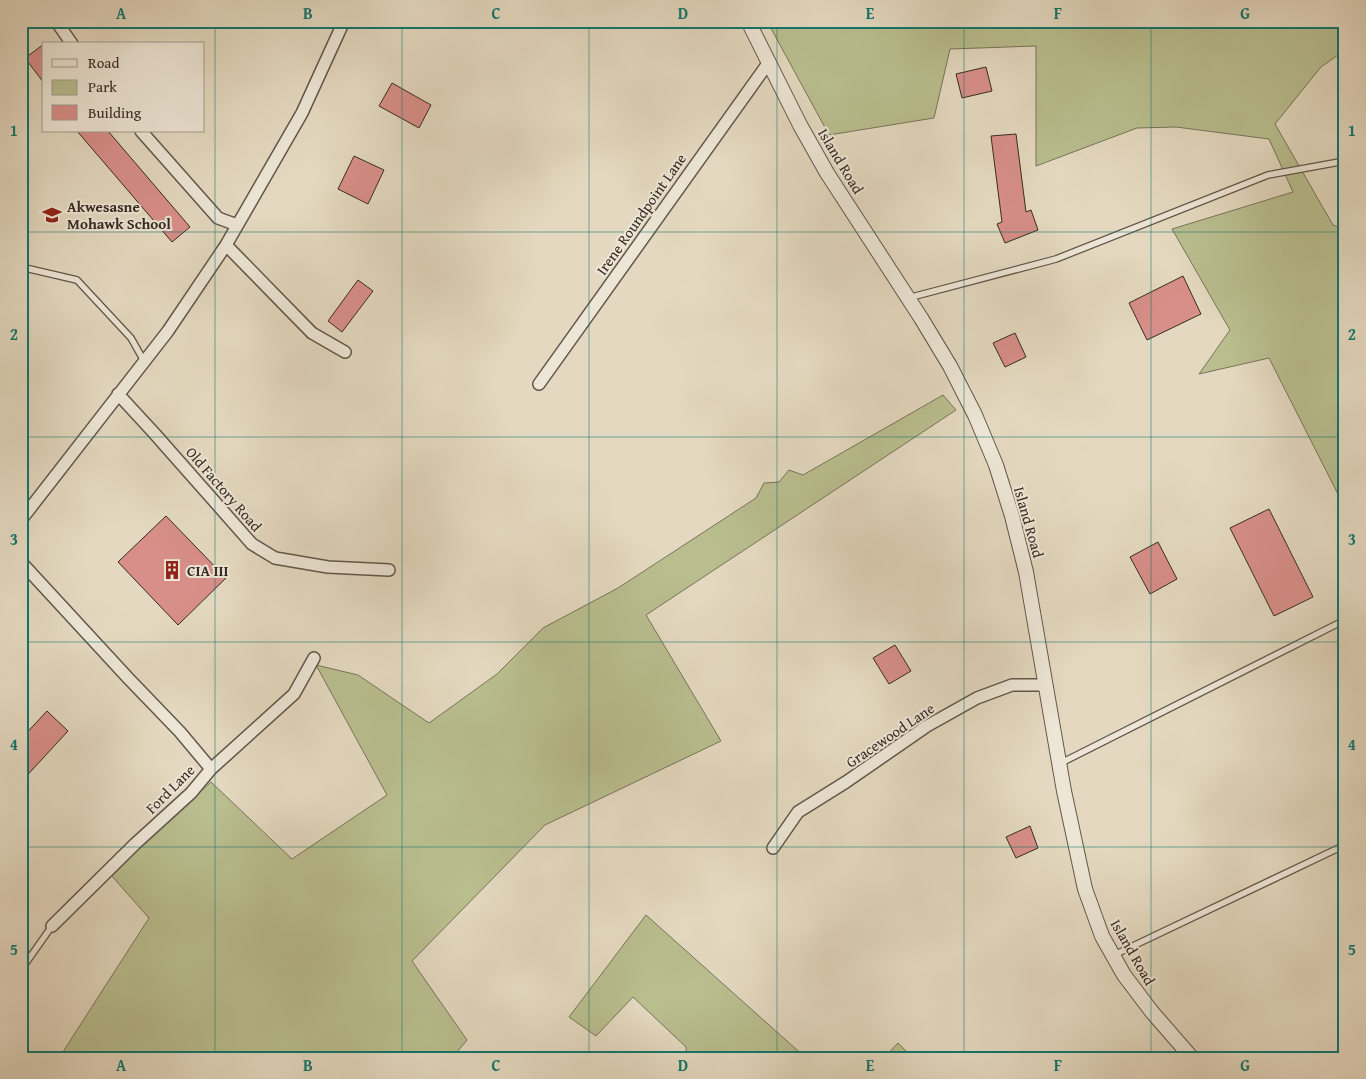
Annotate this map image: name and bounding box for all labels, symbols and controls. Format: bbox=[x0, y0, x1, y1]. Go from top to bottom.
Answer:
text: A bbox=[116, 1, 127, 25]
text: B bbox=[303, 1, 313, 25]
text: C bbox=[491, 1, 501, 25]
text: D bbox=[678, 1, 688, 25]
text: E bbox=[866, 1, 875, 25]
text: F bbox=[1054, 1, 1062, 25]
text: G bbox=[1240, 1, 1250, 25]
legend bbox=[42, 42, 205, 132]
text: Road bbox=[88, 52, 119, 73]
text: Park bbox=[88, 76, 117, 97]
text: Building bbox=[88, 102, 142, 123]
text: 1 bbox=[10, 118, 18, 142]
text: 1 bbox=[1348, 118, 1356, 142]
street label: Island Road bbox=[813, 124, 869, 198]
street label: Irene Roundpoint Lane bbox=[591, 149, 691, 279]
place label: Akwesasne Mohawk School bbox=[67, 196, 171, 234]
school or university icon: Akwesasne Mohawk School bbox=[41, 204, 63, 226]
text: 2 bbox=[10, 322, 18, 346]
text: 2 bbox=[1348, 322, 1356, 346]
street label: Old Factory Road bbox=[181, 442, 267, 536]
street label: Island Road bbox=[1009, 484, 1049, 560]
text: 3 bbox=[10, 527, 18, 551]
text: 3 bbox=[1348, 527, 1356, 551]
building icon: CIA III bbox=[161, 559, 183, 581]
place label: CIA III bbox=[187, 560, 229, 581]
street label: Gracewood Lane bbox=[842, 698, 938, 772]
text: 4 bbox=[10, 732, 18, 756]
text: 4 bbox=[1348, 732, 1356, 756]
street label: Ford Lane bbox=[141, 760, 199, 818]
street label: Island Road bbox=[1106, 915, 1160, 989]
text: 5 bbox=[10, 937, 18, 961]
text: 5 bbox=[1348, 937, 1356, 961]
text: A bbox=[116, 1053, 127, 1077]
text: B bbox=[303, 1053, 313, 1077]
text: C bbox=[491, 1053, 501, 1077]
text: D bbox=[678, 1053, 688, 1077]
text: E bbox=[866, 1053, 875, 1077]
text: F bbox=[1054, 1053, 1062, 1077]
text: G bbox=[1240, 1053, 1250, 1077]

